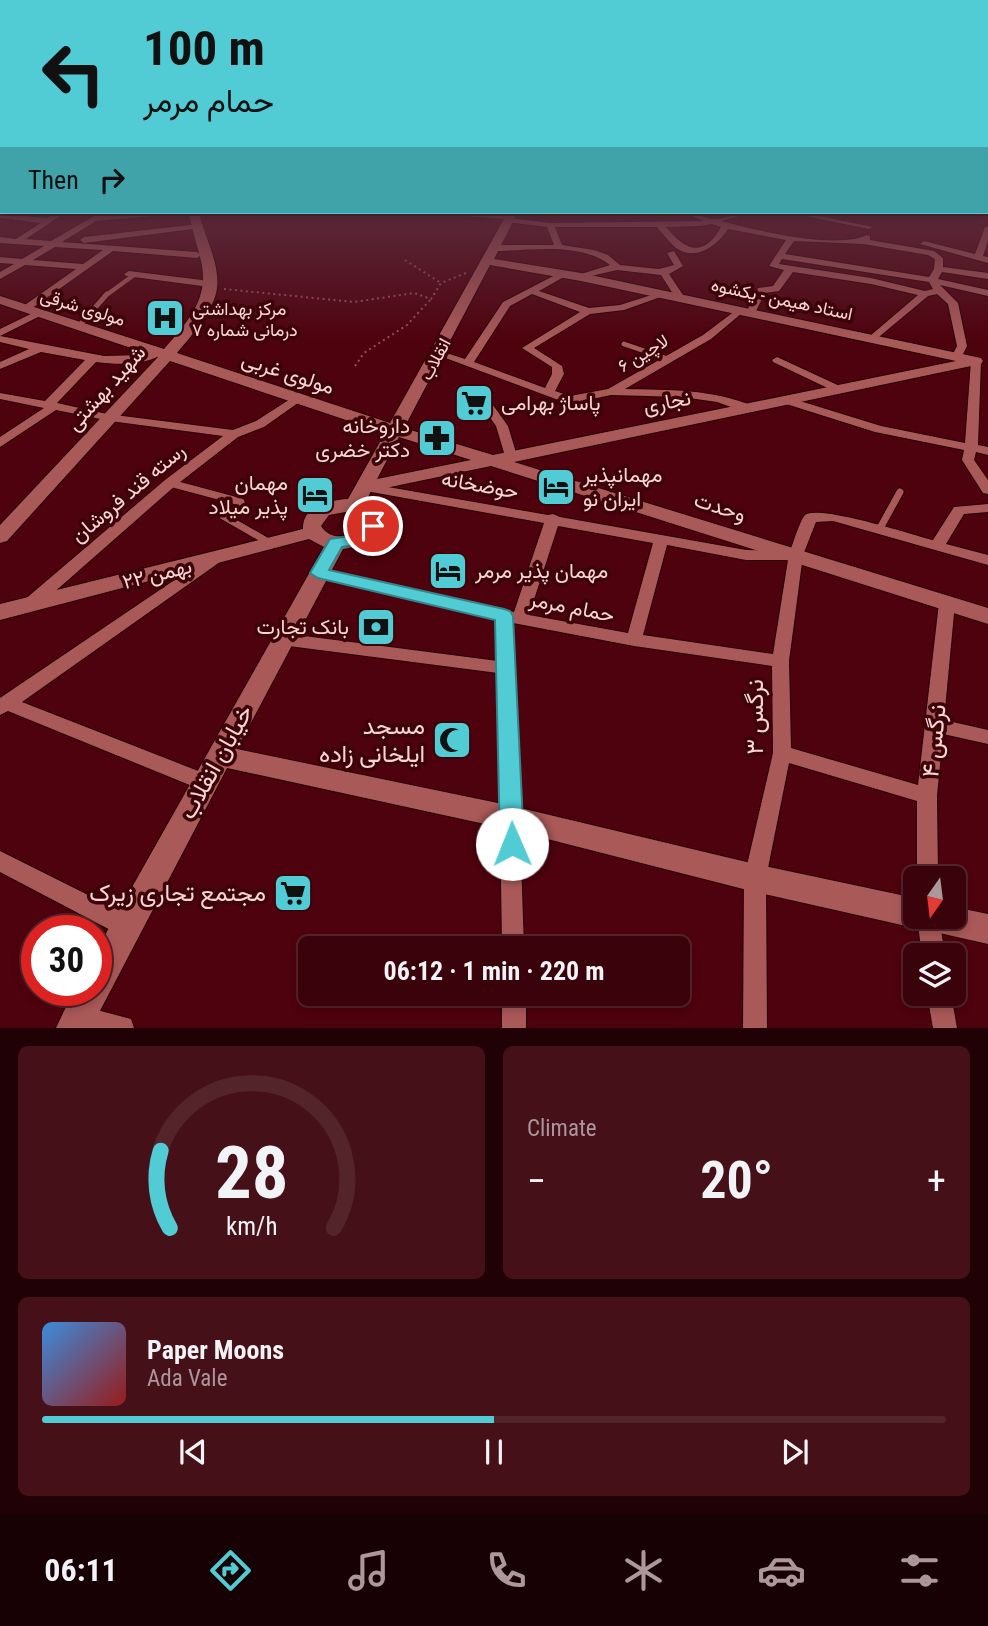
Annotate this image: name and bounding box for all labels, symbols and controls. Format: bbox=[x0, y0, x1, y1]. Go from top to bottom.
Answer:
text: 100 m bbox=[143, 20, 265, 77]
icon: left bbox=[28, 28, 119, 119]
text: حمام مرمر bbox=[143, 82, 274, 120]
icon: right bbox=[93, 161, 131, 199]
text: Then bbox=[28, 165, 79, 195]
street label: استاد هیمن - یکشوه bbox=[709, 274, 855, 325]
street label: مولوی شرقی bbox=[38, 284, 128, 331]
hospital icon: مرکز بهداشتی درمانی شماره ۷ bbox=[144, 297, 186, 339]
place label: مرکز بهداشتی درمانی شماره ۷ bbox=[192, 298, 298, 341]
street label: لاچین ۶ bbox=[614, 330, 673, 378]
street label: انقلاب bbox=[415, 334, 455, 384]
street label: شهید بهشتی bbox=[62, 341, 151, 436]
street label: مولوی غربی bbox=[238, 347, 337, 400]
supermarket icon: پاساژ بهرامی bbox=[453, 382, 495, 424]
street label: نجاری bbox=[641, 386, 693, 419]
place label: پاساژ بهرامی bbox=[501, 391, 601, 417]
place label: داروخانه دکتر خضری bbox=[315, 414, 410, 463]
pharmacy icon: داروخانه دکتر خضری bbox=[416, 417, 458, 459]
street label: رسته قند فروشان bbox=[66, 438, 191, 548]
place label: مهمانپذیر ایران نو bbox=[582, 463, 662, 512]
street label: حوضخانه bbox=[439, 466, 520, 505]
hotel icon: مهمانپذیر ایران نو bbox=[535, 466, 577, 508]
place label: مهمان پذیر میلاد bbox=[209, 471, 288, 521]
hotel icon: مهمان پذیر میلاد bbox=[294, 474, 336, 516]
street label: وحدت bbox=[691, 487, 749, 528]
pin bbox=[343, 496, 403, 556]
icon: arrive bbox=[354, 507, 392, 545]
hotel icon: مهمان پذیر مرمر bbox=[427, 550, 469, 592]
street label: ۲۲ بهمن bbox=[120, 554, 194, 595]
place label: مهمان پذیر مرمر bbox=[474, 559, 608, 585]
street label: حمام مرمر bbox=[526, 587, 616, 629]
bank icon: بانک تجارت bbox=[355, 606, 397, 648]
place label: بانک تجارت bbox=[257, 615, 349, 640]
street label: نرگس ۳ bbox=[741, 679, 770, 755]
street label: خیابان انقلاب bbox=[173, 700, 259, 824]
street label: نرگس ۴ bbox=[916, 703, 953, 779]
place label: مسجد ایلخانی زاده bbox=[319, 712, 425, 769]
mosque icon: مسجد ایلخانی زاده bbox=[431, 719, 473, 761]
position arrow bbox=[475, 807, 549, 881]
north arrow bbox=[903, 866, 966, 929]
map controls bbox=[903, 866, 966, 1006]
supermarket icon: مجتمع تجاری زیرک bbox=[272, 872, 314, 914]
place label: مجتمع تجاری زیرک bbox=[89, 879, 266, 910]
speed limit sign: 30 bbox=[21, 915, 112, 1006]
button: layers bbox=[903, 943, 966, 1006]
text: 06:12 · 1 min · 220 m bbox=[384, 956, 604, 986]
text: Climate bbox=[527, 1115, 597, 1142]
text: 28 bbox=[215, 1131, 288, 1217]
text: 20° bbox=[700, 1150, 773, 1211]
text: − bbox=[527, 1159, 546, 1203]
text: + bbox=[927, 1159, 946, 1203]
text: km/h bbox=[226, 1212, 277, 1241]
text: Paper Moons bbox=[147, 1335, 284, 1365]
text: Ada Vale bbox=[147, 1365, 227, 1392]
icon: previous bbox=[174, 1433, 212, 1471]
icon: pause bbox=[475, 1433, 513, 1471]
icon: next bbox=[776, 1433, 814, 1471]
icon: directions bbox=[206, 1546, 255, 1595]
icon: music bbox=[344, 1546, 393, 1595]
icon: phone bbox=[482, 1546, 531, 1595]
icon: climate bbox=[619, 1546, 668, 1595]
icon: car bbox=[757, 1546, 806, 1595]
icon: filters bbox=[895, 1546, 944, 1595]
text: 06:11 bbox=[44, 1551, 118, 1589]

